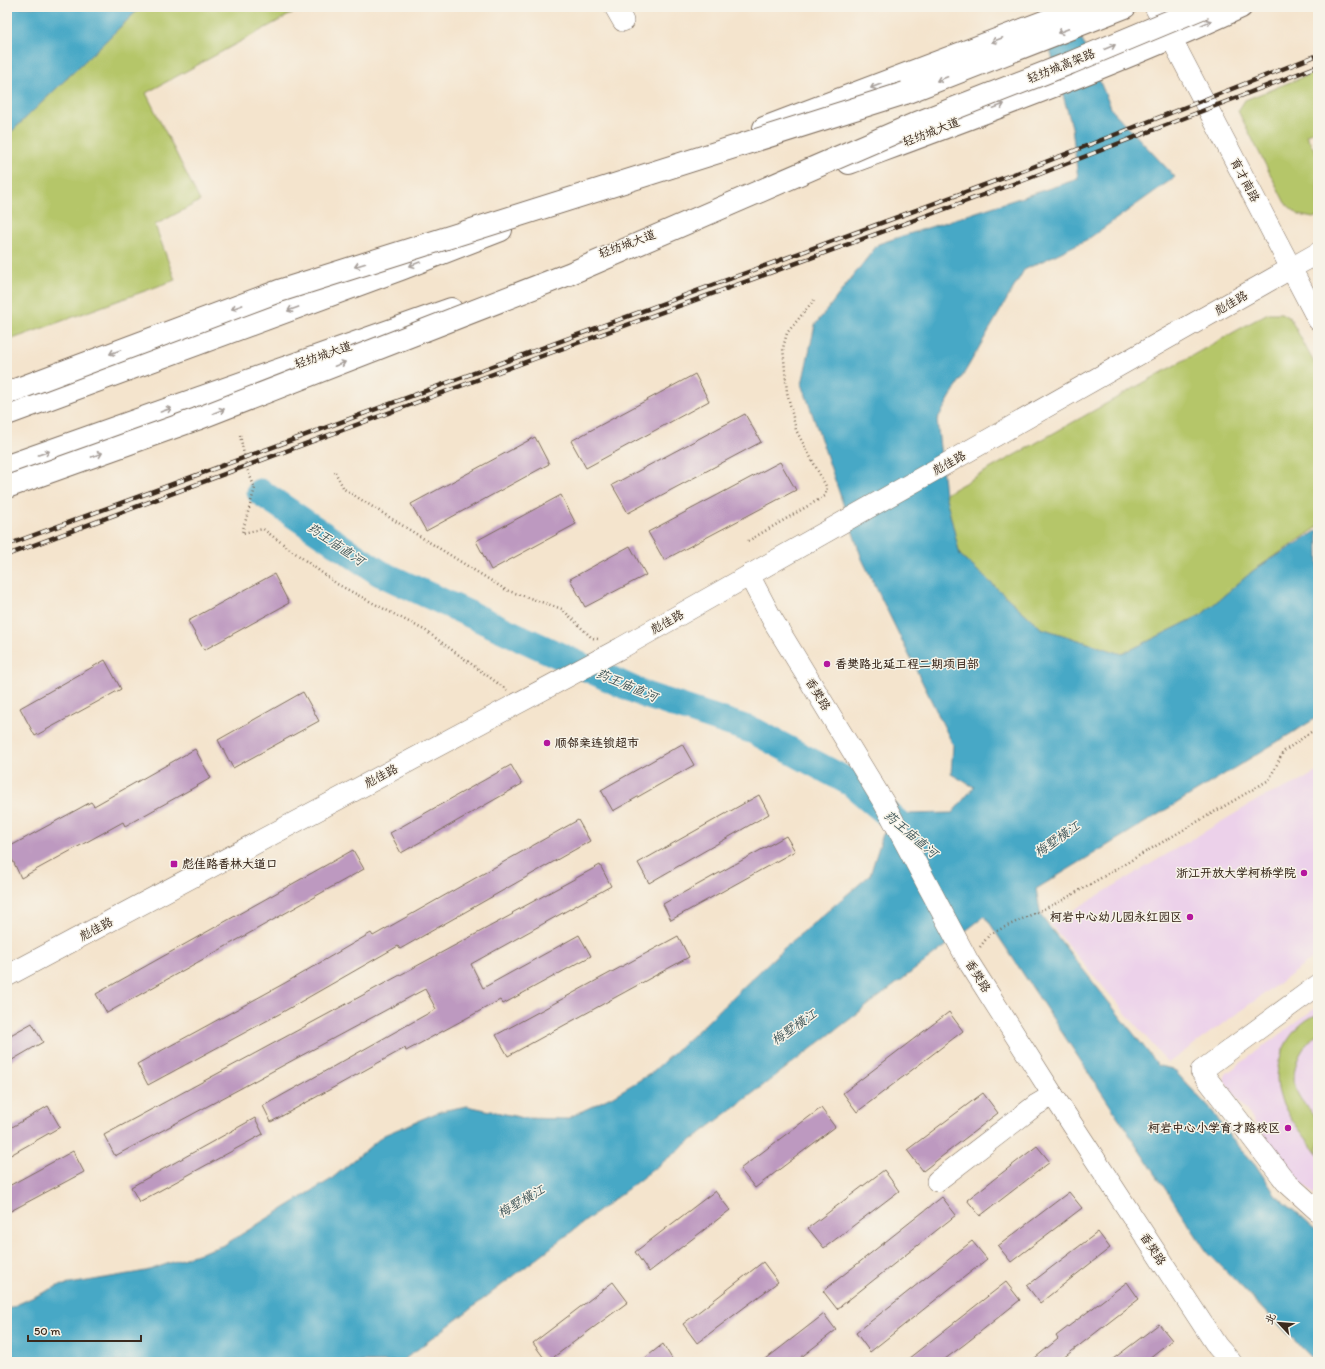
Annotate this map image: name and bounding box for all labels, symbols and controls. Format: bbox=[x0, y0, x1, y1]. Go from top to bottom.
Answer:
one-way arrow bbox=[1200, 19, 1212, 26]
one-way arrow bbox=[1057, 28, 1069, 36]
one-way arrow bbox=[991, 37, 1004, 44]
one-way arrow bbox=[1103, 42, 1115, 50]
street label: 轻纺城高架路 bbox=[1025, 46, 1097, 86]
one-way arrow bbox=[936, 75, 948, 83]
one-way arrow bbox=[870, 82, 882, 90]
one-way arrow bbox=[992, 102, 1004, 110]
street label: 轻纺城大道 bbox=[900, 115, 962, 149]
street label: 育才南路 bbox=[1228, 156, 1262, 204]
street label: 轻纺城大道 bbox=[596, 227, 658, 261]
one-way arrow bbox=[409, 260, 421, 268]
one-way arrow bbox=[354, 262, 366, 270]
street label: 彪佳路 bbox=[1212, 288, 1250, 318]
one-way arrow bbox=[231, 303, 243, 311]
one-way arrow bbox=[288, 306, 300, 314]
street label: 轻纺城大道 bbox=[292, 339, 354, 371]
one-way arrow bbox=[110, 349, 122, 357]
one-way arrow bbox=[333, 359, 345, 367]
one-way arrow bbox=[160, 405, 172, 413]
one-way arrow bbox=[212, 406, 224, 414]
street label: 彪佳路 bbox=[930, 448, 968, 478]
one-way arrow bbox=[37, 449, 50, 456]
one-way arrow bbox=[90, 451, 103, 458]
water label: 药王庙直河 bbox=[305, 520, 369, 570]
street label: 彪佳路 bbox=[648, 607, 686, 637]
place label: 香樊路北延工程二期项目部 bbox=[835, 657, 979, 671]
marker: 香樊路北延工程二期项目部 bbox=[822, 659, 832, 669]
water label: 药王庙直河 bbox=[594, 665, 662, 705]
street label: 香樊路 bbox=[803, 675, 833, 713]
place label: 顺邻亲连锁超市 bbox=[555, 736, 639, 750]
marker: 顺邻亲连锁超市 bbox=[542, 738, 552, 748]
street label: 彪佳路 bbox=[362, 761, 400, 791]
water label: 药王庙直河 bbox=[881, 807, 942, 862]
water label: 梅墅横江 bbox=[1031, 817, 1083, 860]
place label: 彪佳路香林大道口 bbox=[182, 857, 278, 871]
marker: 彪佳路香林大道口 bbox=[169, 859, 179, 869]
place label: 浙江开放大学柯桥学院 bbox=[1176, 866, 1296, 880]
marker: 浙江开放大学柯桥学院 bbox=[1299, 868, 1309, 878]
place label: 柯岩中心幼儿园永红园区 bbox=[1050, 910, 1182, 924]
marker: 柯岩中心幼儿园永红园区 bbox=[1185, 912, 1195, 922]
street label: 彪佳路 bbox=[77, 914, 115, 944]
street label: 香樊路 bbox=[963, 957, 993, 995]
water label: 梅墅横江 bbox=[768, 1005, 820, 1048]
place label: 柯岩中心小学育才路校区 bbox=[1148, 1121, 1280, 1135]
marker: 柯岩中心小学育才路校区 bbox=[1283, 1123, 1293, 1133]
water label: 梅墅横江 bbox=[495, 1181, 548, 1220]
street label: 香樊路 bbox=[1137, 1230, 1169, 1268]
north arrow bbox=[1259, 1303, 1299, 1343]
text: 北 bbox=[1262, 1311, 1279, 1327]
scale bar bbox=[28, 1317, 141, 1343]
text: 50 m bbox=[34, 1324, 60, 1338]

